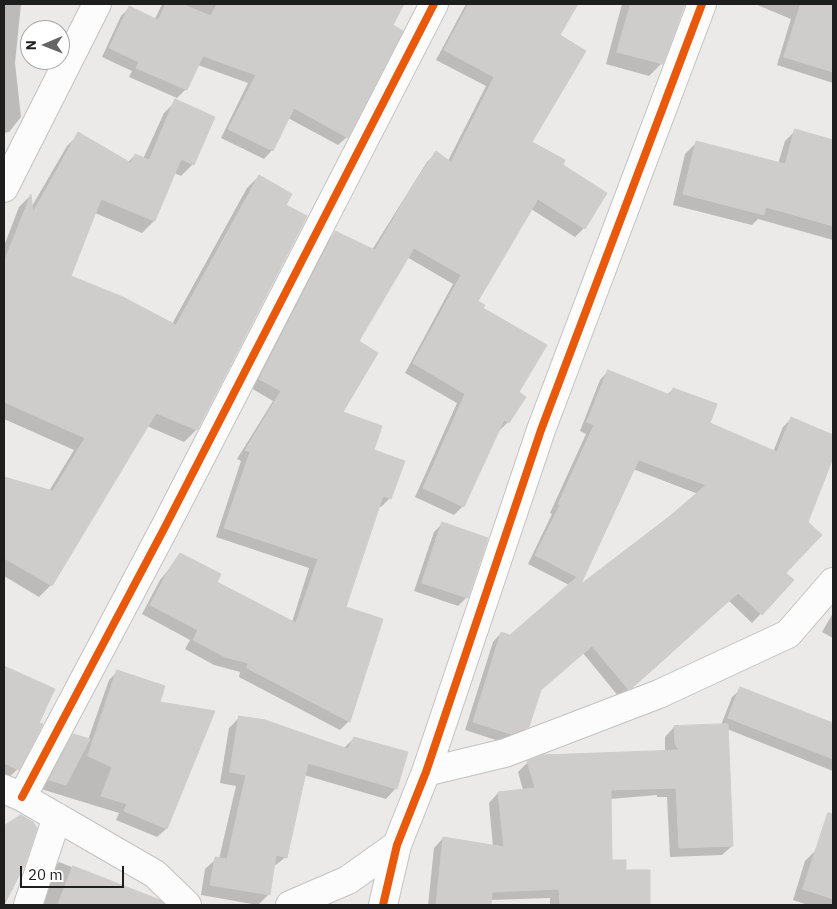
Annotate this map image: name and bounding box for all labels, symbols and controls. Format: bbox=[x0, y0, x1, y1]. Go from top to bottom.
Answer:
north arrow bbox=[20, 20, 70, 70]
text: N bbox=[22, 40, 40, 50]
scale bar bbox=[22, 856, 126, 888]
text: 20 m bbox=[28, 865, 63, 884]

